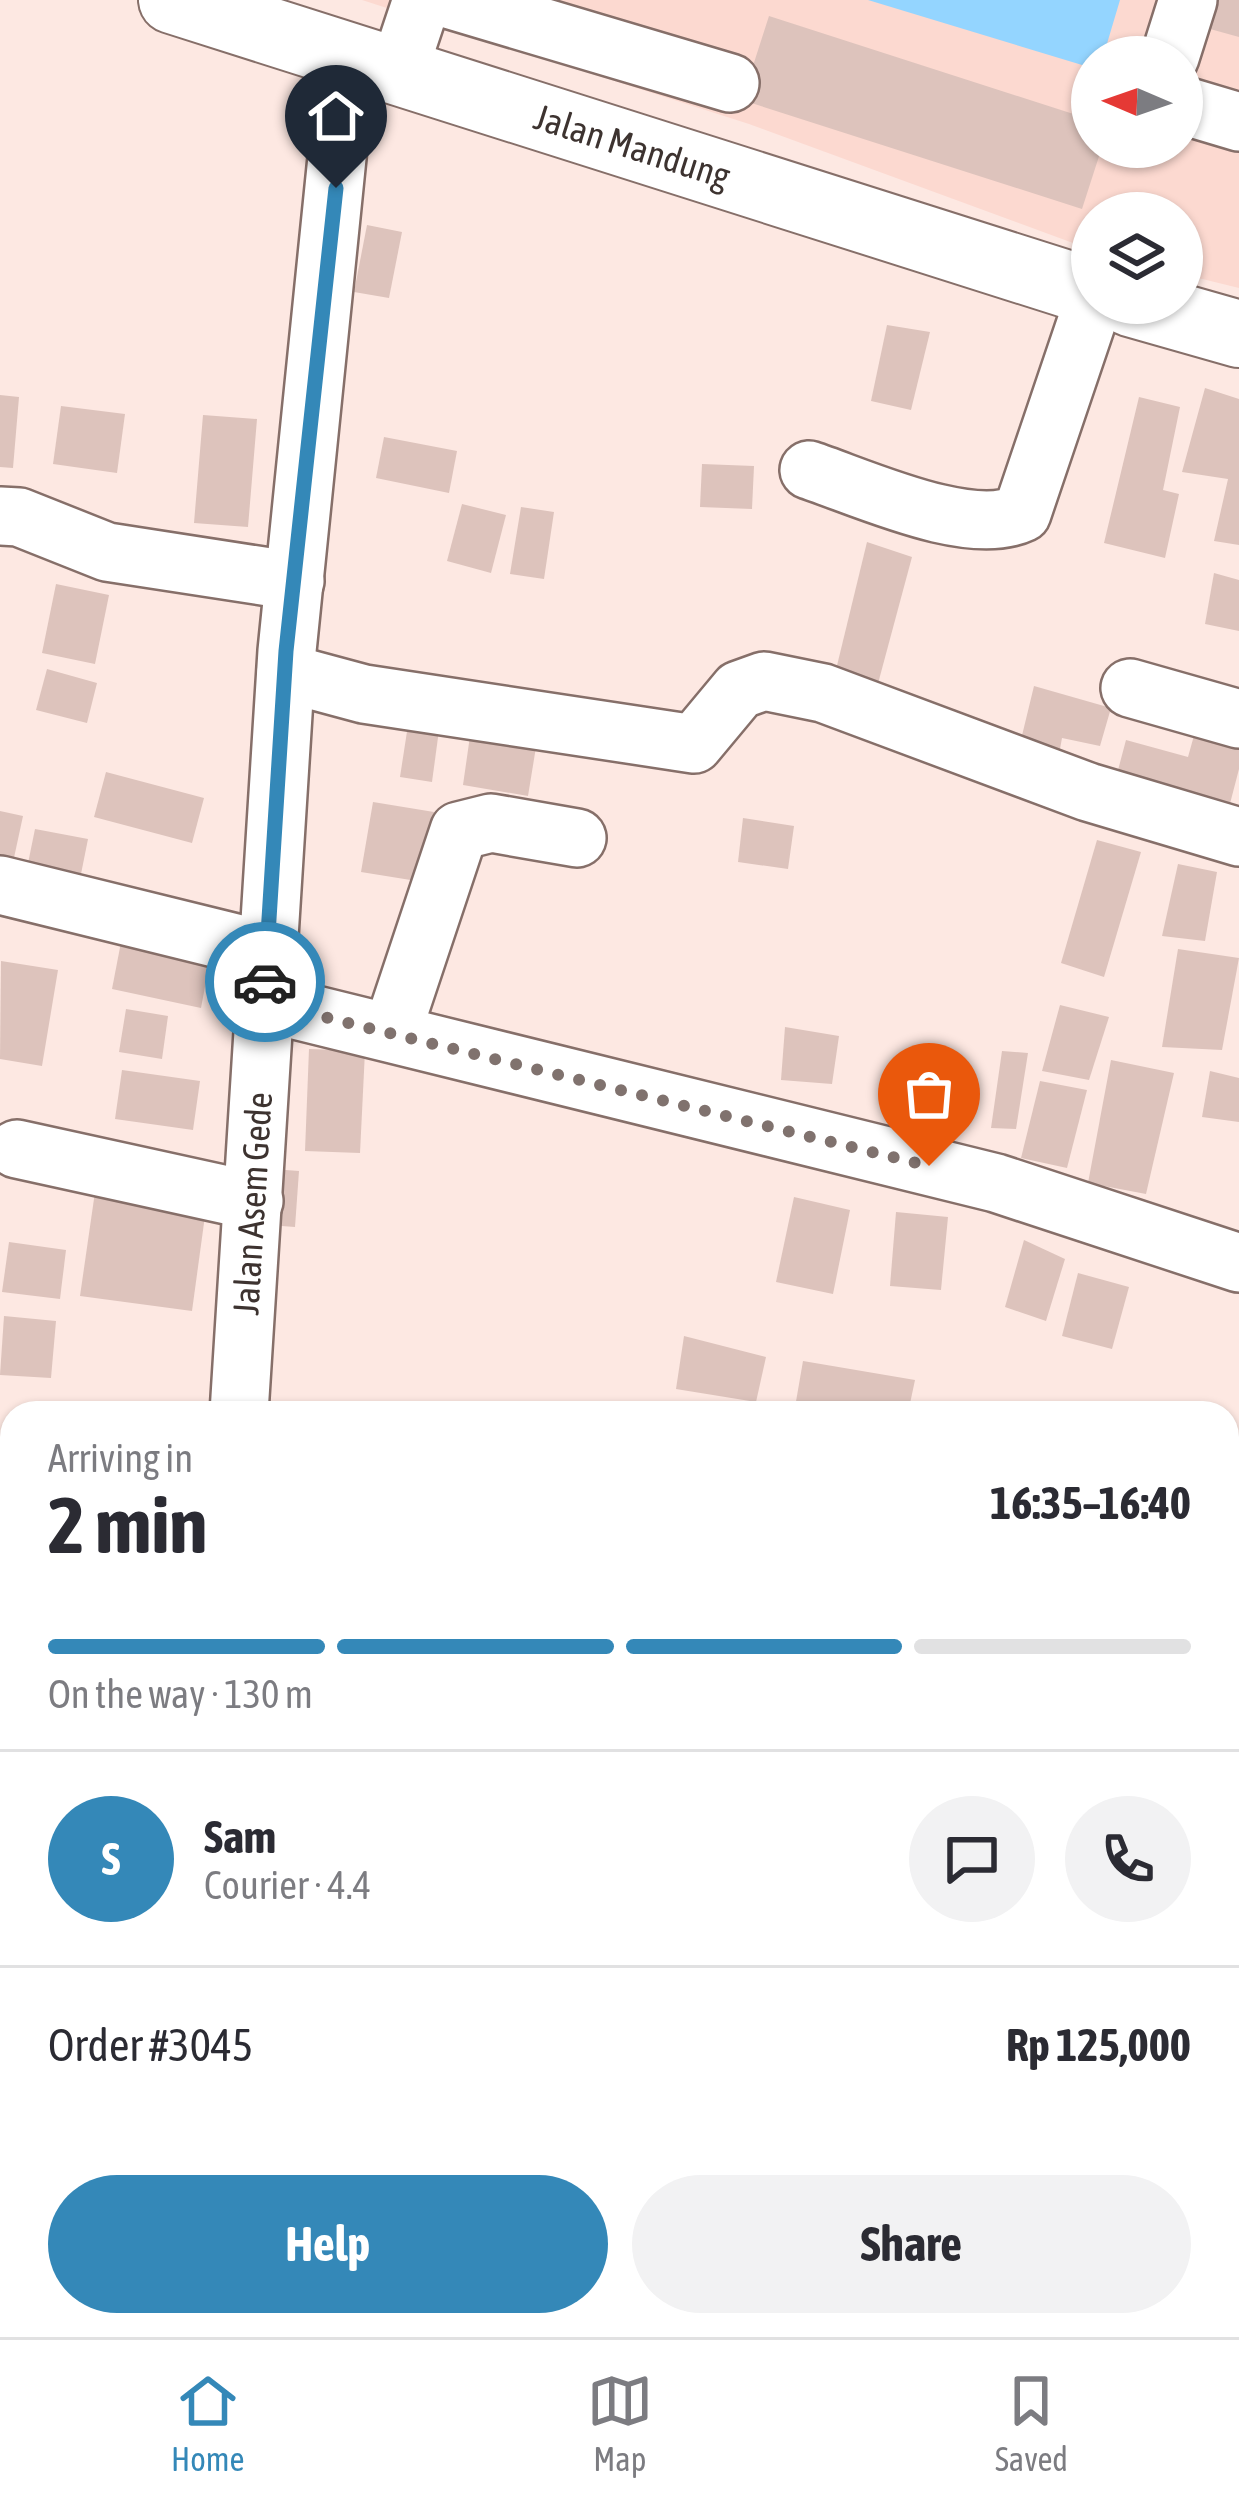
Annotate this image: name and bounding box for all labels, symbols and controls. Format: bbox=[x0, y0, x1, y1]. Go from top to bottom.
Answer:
north arrow bbox=[1071, 36, 1203, 168]
map controls bbox=[1071, 36, 1203, 324]
pin bbox=[285, 65, 387, 188]
icon: home bbox=[303, 83, 369, 149]
street label: Jalan Mandung bbox=[529, 95, 736, 197]
button: layers bbox=[1071, 192, 1203, 324]
courier bbox=[205, 922, 325, 1042]
icon: car bbox=[232, 949, 298, 1015]
pin bbox=[878, 1043, 980, 1166]
icon: bag bbox=[896, 1061, 962, 1127]
street label: Jalan Asem Gede bbox=[224, 1091, 280, 1316]
text: Arriving in bbox=[48, 1436, 193, 1480]
text: 16:35–16:40 bbox=[990, 1477, 1191, 1529]
text: 2 min bbox=[48, 1480, 207, 1570]
text: On the way · 130 m bbox=[48, 1672, 313, 1716]
button: chat bbox=[909, 1796, 1035, 1922]
button: phone bbox=[1065, 1796, 1191, 1922]
text: Sam bbox=[204, 1811, 276, 1863]
text: S bbox=[102, 1833, 120, 1885]
text: Courier · 4.4 bbox=[204, 1863, 371, 1907]
text: Order #3045 bbox=[48, 2019, 253, 2071]
text: Rp 125,000 bbox=[1006, 2019, 1191, 2071]
button: Help bbox=[48, 2175, 608, 2313]
button: Share bbox=[632, 2175, 1191, 2313]
tab: Home bbox=[171, 2368, 245, 2478]
tab: Map bbox=[587, 2368, 653, 2478]
tab: Saved bbox=[995, 2368, 1068, 2478]

